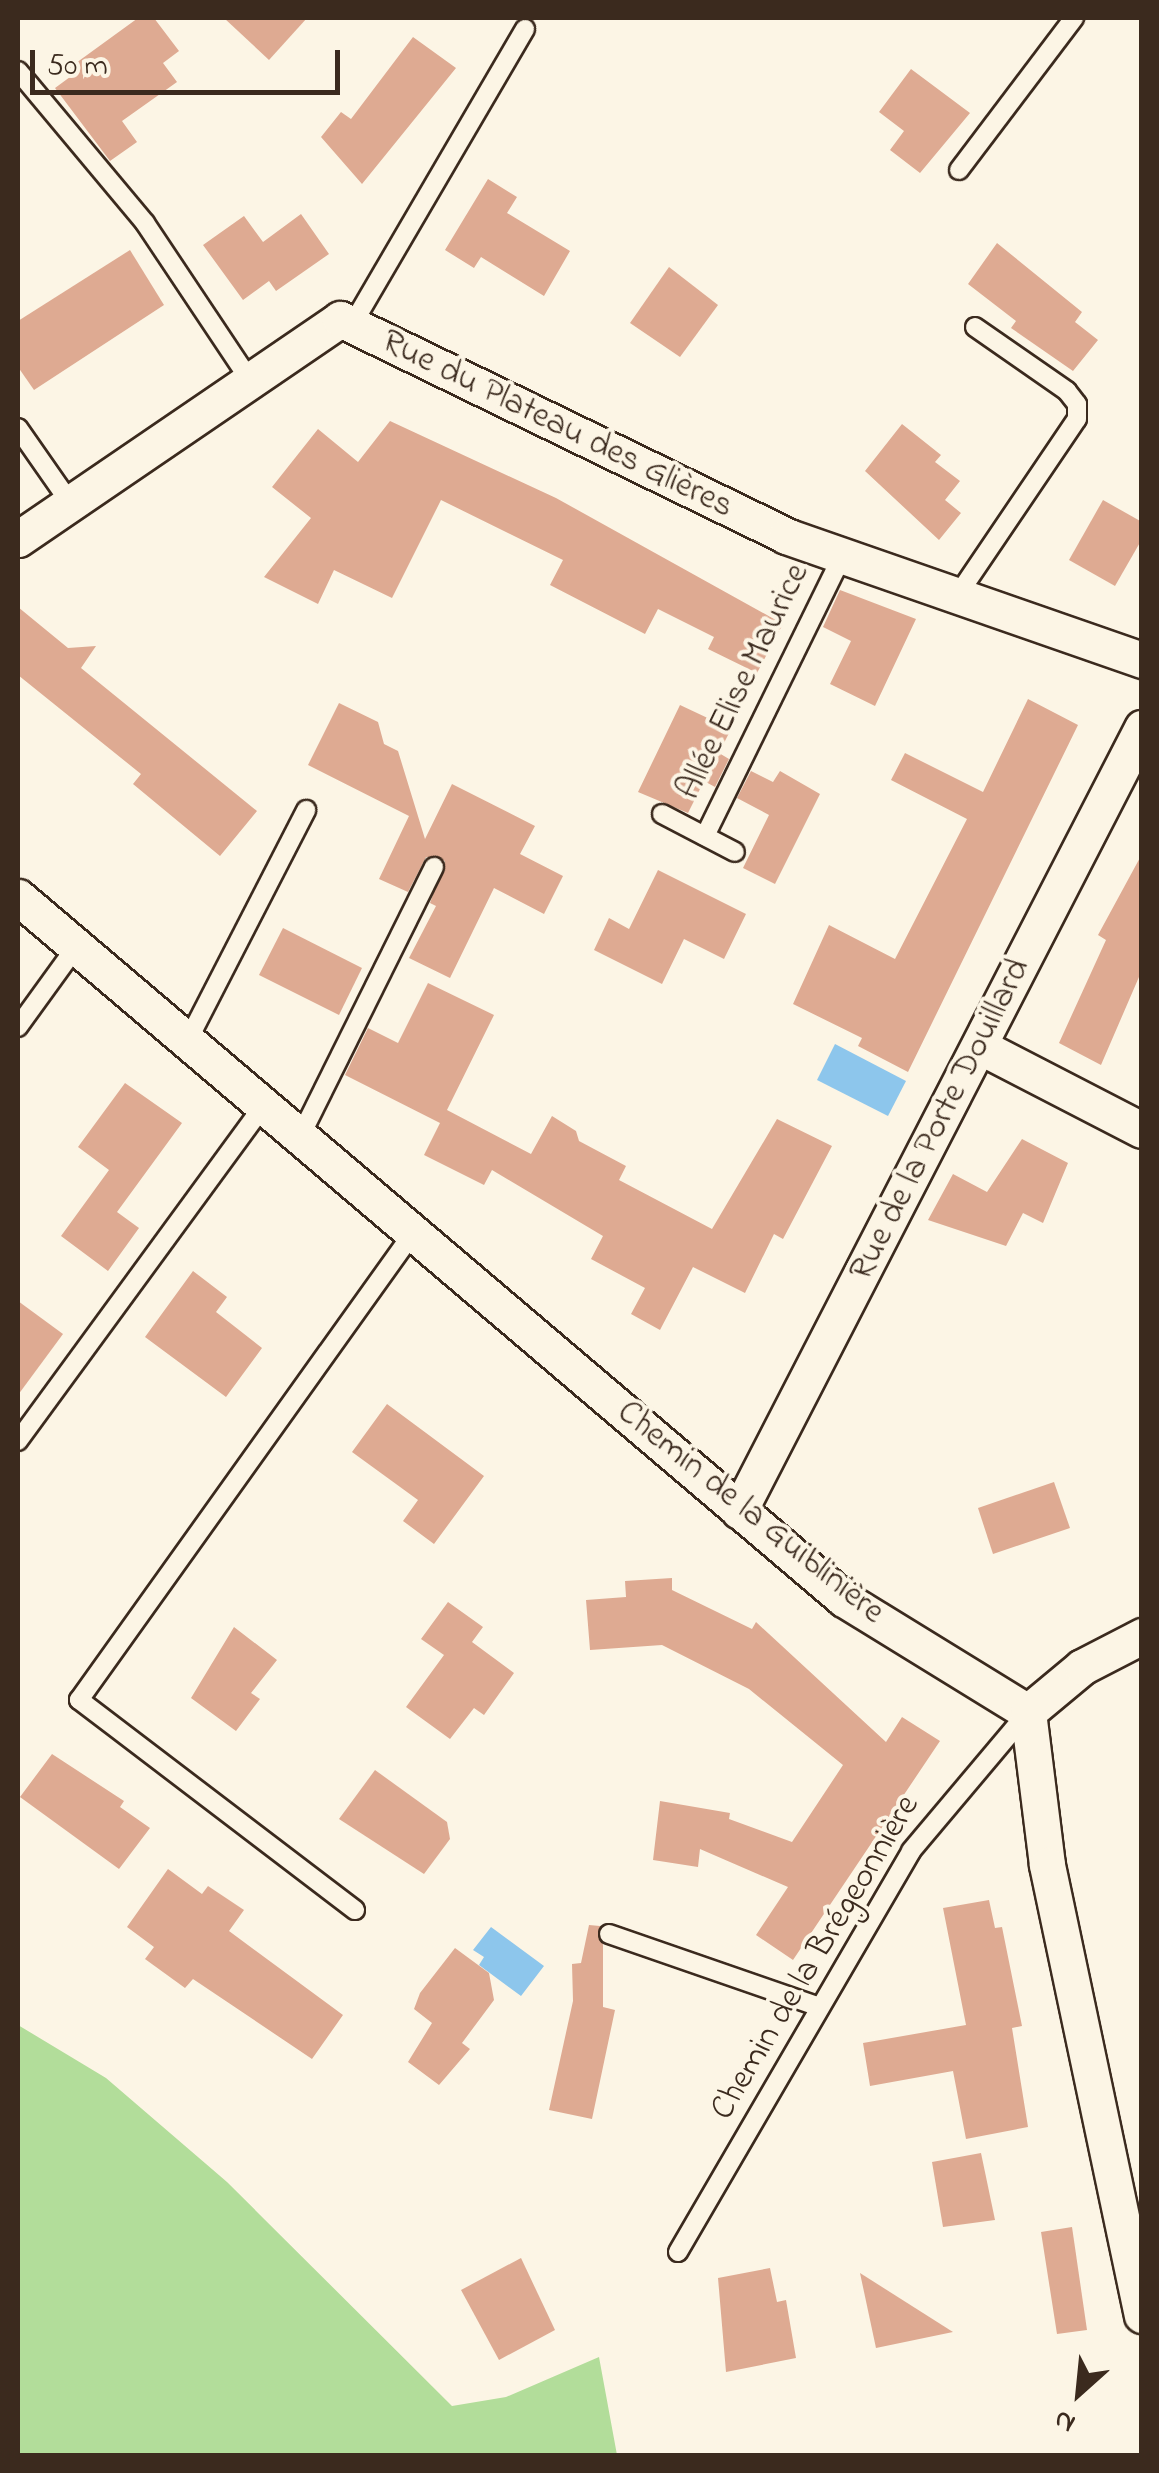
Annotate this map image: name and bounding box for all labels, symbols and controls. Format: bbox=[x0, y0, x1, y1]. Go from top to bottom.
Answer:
scale bar bbox=[35, 30, 345, 92]
text: 50 m bbox=[47, 45, 108, 89]
street label: Rue du Plateau des Glières bbox=[374, 322, 740, 528]
street label: Allée Elise Maurice bbox=[669, 557, 819, 807]
street label: Rue de la Porte Douillard bbox=[841, 952, 1041, 1288]
street label: Chemin de la Guiblinière bbox=[608, 1392, 892, 1634]
street label: Chemin de la Brégeonnière bbox=[702, 1788, 930, 2128]
north arrow bbox=[1029, 2343, 1129, 2443]
text: N bbox=[1047, 2398, 1083, 2443]

